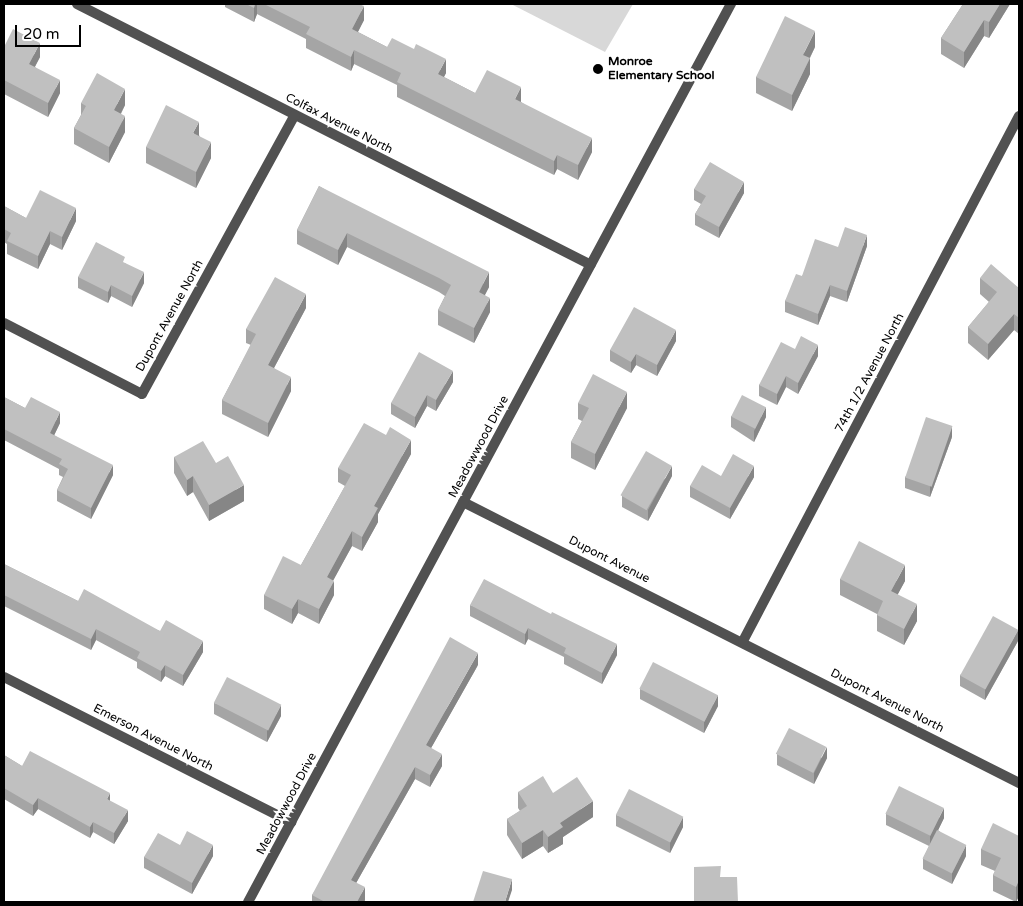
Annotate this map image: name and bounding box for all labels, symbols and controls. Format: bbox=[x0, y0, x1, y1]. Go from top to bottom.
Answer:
scale bar bbox=[18, 15, 84, 47]
text: 20 m bbox=[23, 25, 60, 43]
place label: Monroe Elementary School bbox=[608, 55, 715, 83]
marker: Monroe Elementary School bbox=[592, 63, 604, 75]
street label: Colfax Avenue North bbox=[283, 91, 395, 157]
street label: Dupont Avenue North bbox=[133, 258, 207, 374]
street label: 74th 1/2 Avenue North bbox=[832, 311, 908, 435]
street label: Meadowwood Drive bbox=[446, 394, 512, 500]
street label: Dupont Avenue bbox=[566, 533, 652, 587]
street label: Dupont Avenue North bbox=[828, 666, 946, 736]
street label: Emerson Avenue North bbox=[91, 701, 215, 775]
street label: Meadowwood Drive bbox=[254, 751, 320, 857]

